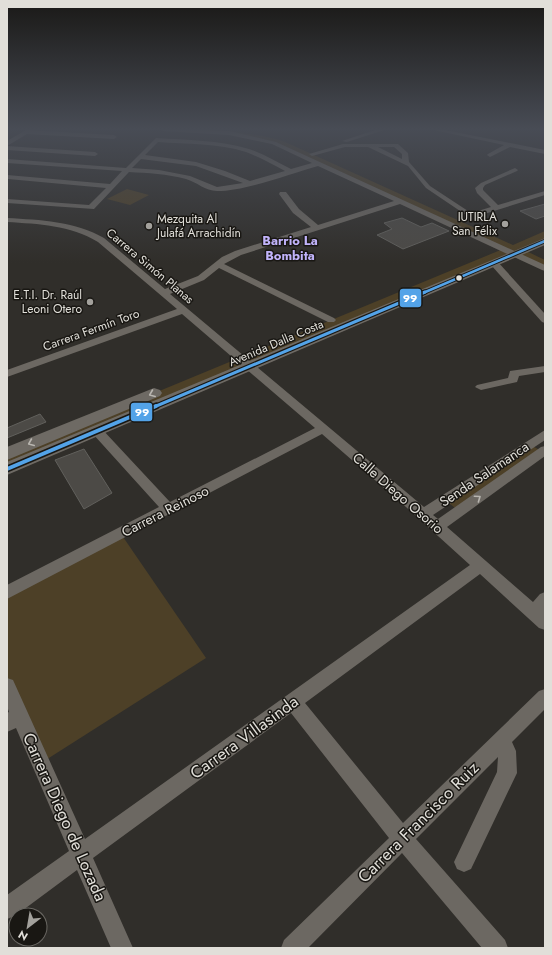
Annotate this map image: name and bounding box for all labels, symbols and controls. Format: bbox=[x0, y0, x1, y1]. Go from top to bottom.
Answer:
place label: IUTIRLA San Félix bbox=[452, 208, 498, 240]
place label: Mezquita Al Julafá Arrachidín bbox=[155, 210, 241, 242]
marker: IUTIRLA San Félix bbox=[500, 219, 510, 229]
marker: Mezquita Al Julafá Arrachidín bbox=[144, 221, 154, 231]
street label: Carrera Simón Planas bbox=[102, 224, 198, 308]
district label: Barrio La Bombita bbox=[262, 231, 318, 265]
unlabelled marker bbox=[454, 273, 464, 283]
place label: E.T.I. Dr. Raúl Leoni Otero bbox=[13, 286, 82, 318]
line badge: 99 bbox=[399, 288, 422, 308]
text: 99 bbox=[403, 290, 417, 306]
marker: E.T.I. Dr. Raúl Leoni Otero bbox=[85, 297, 95, 307]
street label: Carrera Fermín Toro bbox=[40, 304, 142, 356]
street label: Avenida Dalla Costa bbox=[226, 315, 326, 371]
one-way arrow bbox=[148, 390, 155, 398]
line badge: 99 bbox=[130, 402, 153, 422]
text: 99 bbox=[135, 404, 149, 420]
street label: Senda Salamanca bbox=[435, 437, 533, 511]
one-way arrow bbox=[28, 439, 35, 447]
street label: Calle Diego Osorio bbox=[348, 448, 448, 538]
street label: Carrera Reinoso bbox=[118, 480, 212, 542]
one-way arrow bbox=[473, 496, 480, 503]
street label: Carrera Villasinda bbox=[185, 689, 303, 785]
street label: Carrera Diego de Lozada bbox=[17, 729, 113, 905]
street label: Carrera Francisco Ruiz bbox=[352, 756, 484, 888]
north arrow bbox=[8, 907, 48, 947]
text: N bbox=[15, 926, 31, 945]

